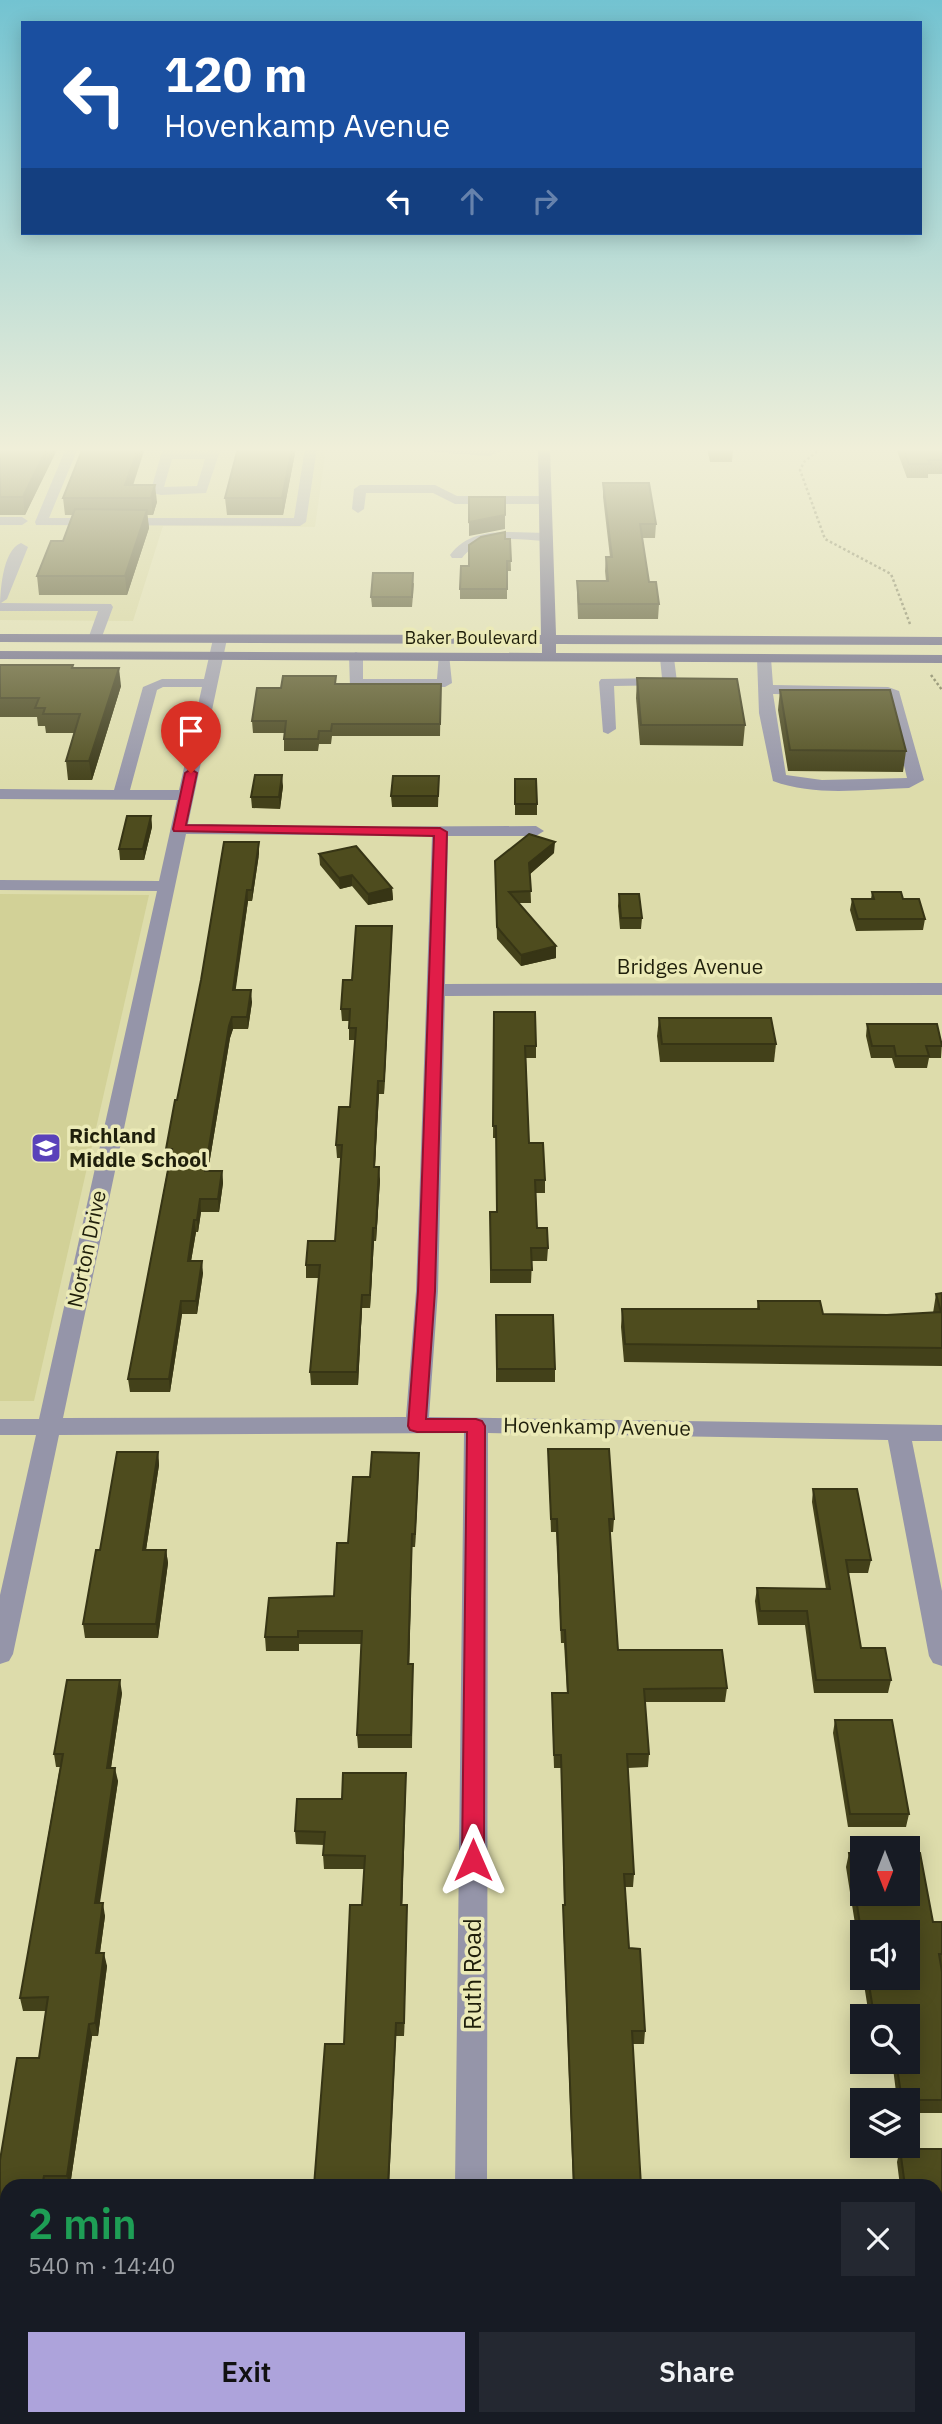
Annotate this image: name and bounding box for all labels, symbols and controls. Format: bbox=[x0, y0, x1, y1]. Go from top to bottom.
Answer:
text: 120 m bbox=[164, 42, 308, 105]
icon: left bbox=[49, 49, 140, 140]
text: Hovenkamp Avenue bbox=[164, 104, 450, 146]
icon: left bbox=[380, 182, 418, 220]
icon: ahead bbox=[453, 182, 491, 220]
icon: right bbox=[526, 182, 564, 220]
street label: Baker Boulevard bbox=[404, 626, 538, 649]
pin bbox=[161, 701, 221, 773]
icon: arrive bbox=[172, 712, 210, 750]
street label: Bridges Avenue bbox=[617, 952, 763, 980]
place label: Richland Middle School bbox=[69, 1121, 207, 1173]
school or university icon: Richland Middle School bbox=[29, 1131, 63, 1165]
street label: Norton Drive bbox=[60, 1188, 112, 1310]
street label: Hovenkamp Avenue bbox=[503, 1410, 691, 1442]
position arrow bbox=[436, 1823, 510, 1897]
north arrow bbox=[850, 1836, 920, 1906]
map controls bbox=[850, 1836, 920, 2158]
street label: Ruth Road bbox=[456, 1918, 488, 2030]
button: sound bbox=[850, 1920, 920, 1990]
button: search bbox=[850, 2004, 920, 2074]
button: layers bbox=[850, 2088, 920, 2158]
text: 2 min bbox=[28, 2196, 137, 2251]
button: close bbox=[841, 2202, 915, 2276]
text: 540 m · 14:40 bbox=[28, 2250, 175, 2280]
button: Exit bbox=[28, 2332, 465, 2412]
button: Share bbox=[479, 2332, 915, 2412]

